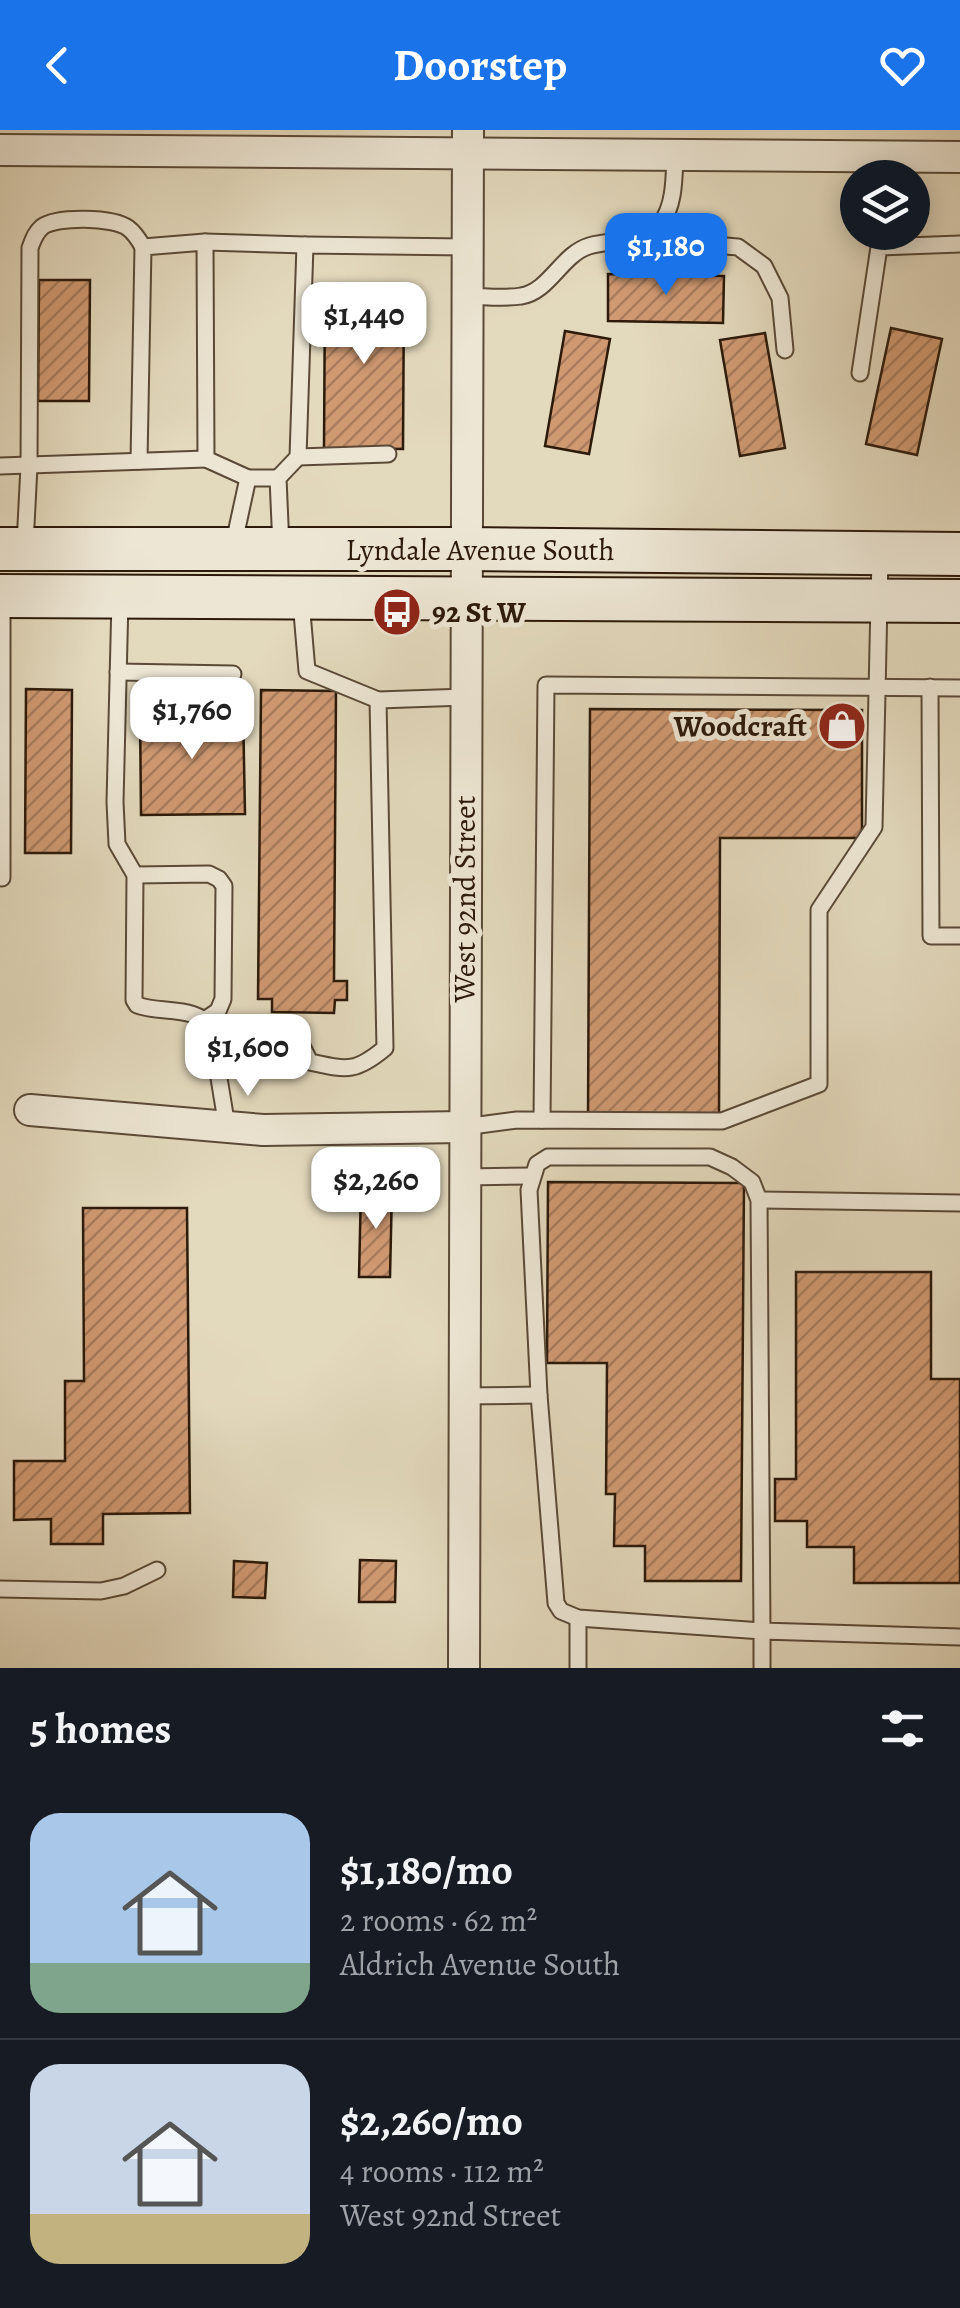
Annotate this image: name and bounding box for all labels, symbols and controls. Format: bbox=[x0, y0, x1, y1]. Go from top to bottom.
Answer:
text: Doorstep bbox=[393, 34, 567, 96]
icon: back bbox=[30, 38, 85, 93]
icon: heart bbox=[875, 38, 930, 93]
map controls bbox=[840, 160, 930, 250]
button: layers bbox=[840, 160, 930, 250]
pin: $1,180 bbox=[585, 213, 747, 298]
text: $1,180 bbox=[627, 223, 705, 267]
pin: $1,440 bbox=[283, 282, 445, 367]
text: $1,440 bbox=[323, 292, 405, 336]
street label: Lyndale Avenue South bbox=[345, 530, 615, 570]
bus stop icon: 92 St W bbox=[371, 586, 423, 638]
place label: 92 St W bbox=[432, 592, 526, 632]
pin: $1,760 bbox=[111, 677, 273, 762]
text: $1,760 bbox=[152, 687, 232, 731]
shop icon: Woodcraft bbox=[816, 700, 868, 752]
place label: Woodcraft bbox=[673, 706, 807, 746]
street label: West 92nd Street bbox=[445, 795, 485, 1004]
pin: $1,600 bbox=[167, 1014, 329, 1099]
text: $1,600 bbox=[207, 1024, 289, 1068]
pin: $2,260 bbox=[295, 1147, 457, 1232]
text: $2,260 bbox=[333, 1157, 419, 1201]
text: 5 homes bbox=[30, 1700, 171, 1757]
icon: filters bbox=[875, 1701, 930, 1756]
text: $1,180/mo bbox=[340, 1841, 513, 1898]
icon: home bbox=[110, 1853, 230, 1973]
text: 2 rooms · 62 m² bbox=[340, 1898, 537, 1942]
text: Aldrich Avenue South bbox=[340, 1942, 620, 1986]
text: $2,260/mo bbox=[340, 2092, 523, 2149]
icon: home bbox=[110, 2104, 230, 2224]
text: 4 rooms · 112 m² bbox=[340, 2149, 544, 2193]
text: West 92nd Street bbox=[340, 2193, 561, 2237]

